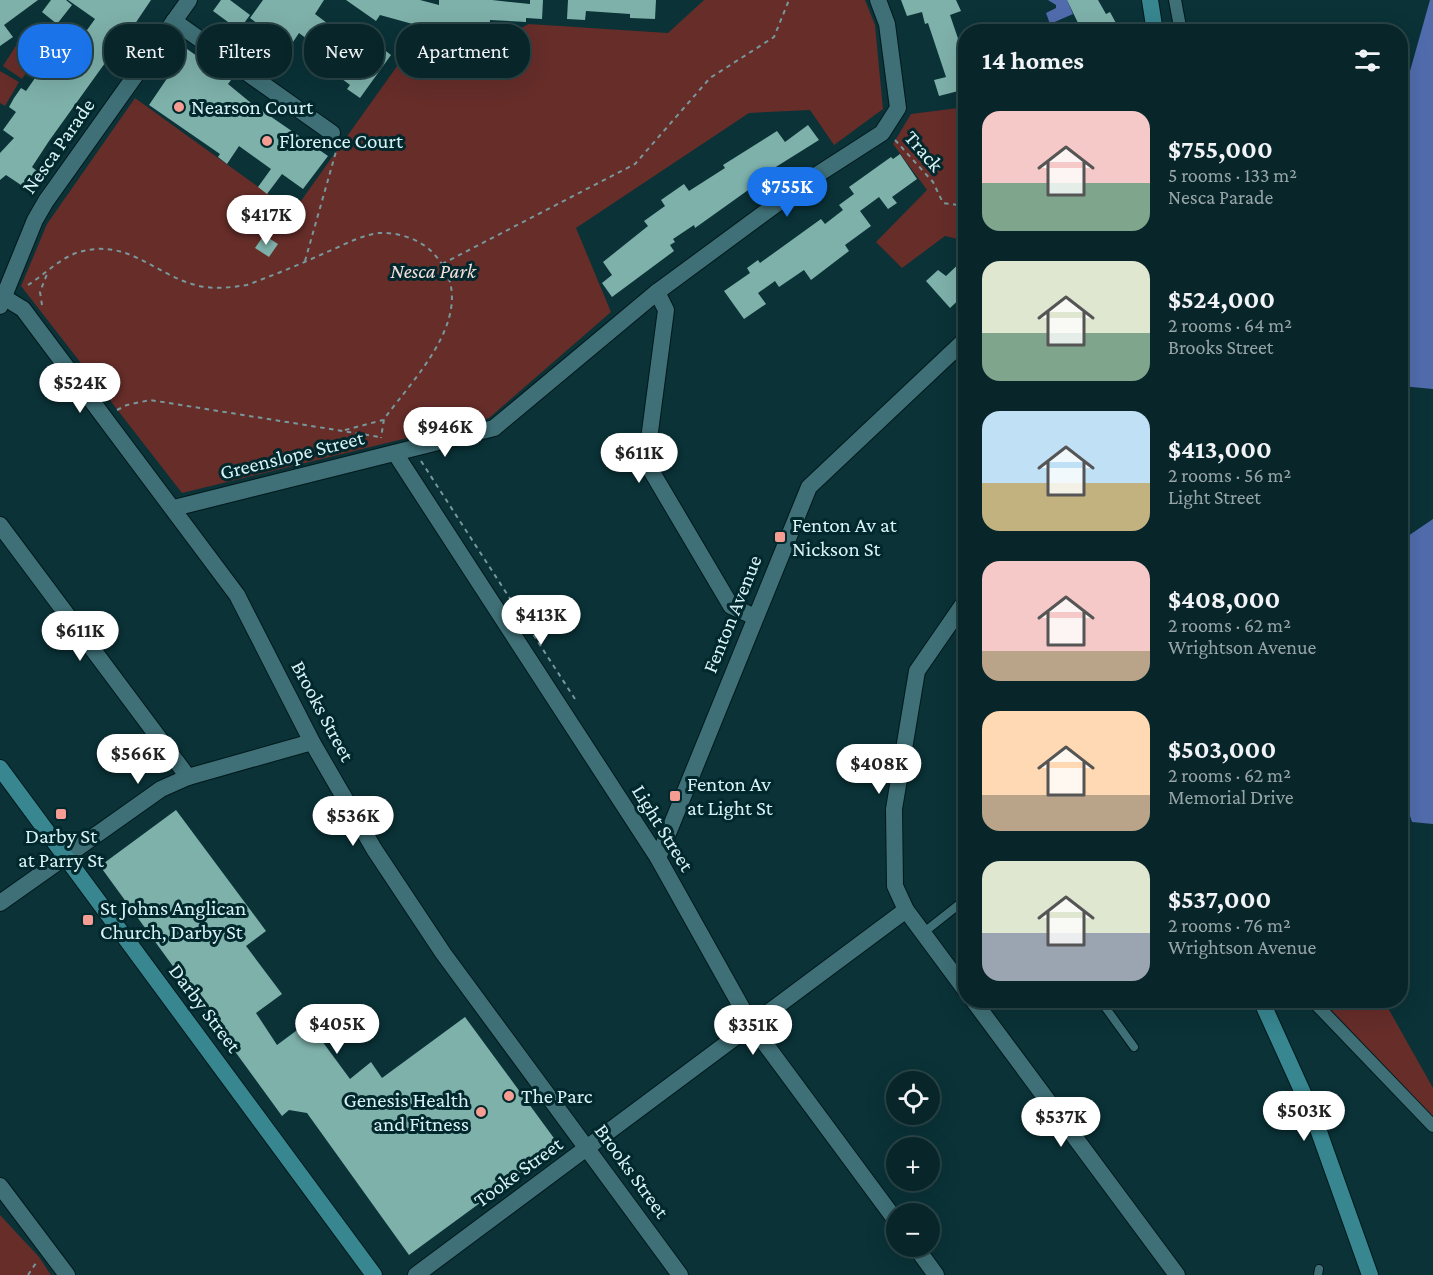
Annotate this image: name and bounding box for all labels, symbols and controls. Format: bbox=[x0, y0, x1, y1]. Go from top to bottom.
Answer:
chip: Buy bbox=[18, 24, 92, 78]
chip: Rent bbox=[104, 24, 185, 78]
chip: Filters bbox=[197, 24, 292, 78]
chip: New bbox=[304, 24, 384, 78]
chip: Apartment bbox=[396, 24, 530, 78]
icon: filters bbox=[1351, 44, 1384, 77]
text: 14 homes bbox=[982, 46, 1084, 75]
street label: Nesca Parade bbox=[16, 94, 100, 198]
place label: Nearson Court bbox=[191, 95, 314, 119]
marker: Nearson Court bbox=[172, 100, 186, 114]
street label: Track bbox=[900, 125, 948, 177]
place label: Florence Court bbox=[279, 129, 404, 153]
marker: Florence Court bbox=[260, 134, 274, 148]
icon: home bbox=[1030, 135, 1102, 207]
text: $755,000 bbox=[1168, 135, 1273, 164]
text: 5 rooms · 133 m² bbox=[1168, 164, 1297, 186]
pin: $755K bbox=[745, 167, 829, 218]
text: $755K bbox=[761, 175, 813, 197]
text: Nesca Parade bbox=[1168, 186, 1273, 208]
pin: $417K bbox=[224, 195, 308, 246]
text: $417K bbox=[241, 203, 291, 225]
park label: Nesca Park bbox=[390, 259, 477, 283]
icon: home bbox=[1030, 285, 1102, 357]
text: $524,000 bbox=[1168, 285, 1275, 314]
text: 2 rooms · 64 m² bbox=[1168, 314, 1292, 336]
text: Brooks Street bbox=[1168, 336, 1273, 358]
pin: $524K bbox=[38, 363, 122, 414]
text: $524K bbox=[53, 371, 107, 393]
pin: $946K bbox=[403, 407, 487, 458]
text: $946K bbox=[417, 415, 473, 437]
street label: Greenslope Street bbox=[217, 425, 368, 484]
pin: $611K bbox=[597, 433, 681, 484]
icon: home bbox=[1030, 435, 1102, 507]
text: $413,000 bbox=[1168, 435, 1272, 464]
text: $611K bbox=[615, 441, 663, 463]
text: 2 rooms · 56 m² bbox=[1168, 464, 1291, 486]
text: Light Street bbox=[1168, 486, 1261, 508]
place label: Fenton Av at Nickson St bbox=[792, 513, 898, 561]
marker: Fenton Av at Nickson St bbox=[773, 530, 787, 544]
street label: Fenton Avenue bbox=[698, 552, 766, 676]
icon: home bbox=[1030, 585, 1102, 657]
text: $408,000 bbox=[1168, 585, 1280, 614]
pin: $413K bbox=[499, 595, 583, 646]
text: $413K bbox=[516, 603, 566, 625]
pin: $611K bbox=[38, 611, 122, 662]
text: 2 rooms · 62 m² bbox=[1168, 614, 1291, 636]
text: $611K bbox=[56, 619, 104, 641]
text: Wrightson Avenue bbox=[1168, 636, 1316, 658]
street label: Brooks Street bbox=[286, 657, 360, 766]
pin: $566K bbox=[96, 734, 180, 785]
icon: home bbox=[1030, 735, 1102, 807]
text: $503,000 bbox=[1168, 735, 1276, 764]
text: $566K bbox=[111, 742, 165, 764]
pin: $408K bbox=[837, 744, 921, 795]
text: $408K bbox=[850, 752, 908, 774]
text: 2 rooms · 62 m² bbox=[1168, 764, 1291, 786]
place label: Fenton Av at Light St bbox=[687, 772, 774, 820]
street label: Light Street bbox=[627, 780, 700, 877]
text: Memorial Drive bbox=[1168, 786, 1294, 808]
marker: Fenton Av at Light St bbox=[668, 789, 682, 803]
pin: $536K bbox=[311, 796, 395, 847]
text: $536K bbox=[327, 804, 379, 826]
marker: Darby St at Parry St bbox=[54, 807, 68, 821]
place label: Darby St at Parry St bbox=[18, 824, 105, 872]
icon: home bbox=[1030, 885, 1102, 957]
text: $537,000 bbox=[1168, 885, 1271, 914]
place label: St Johns Anglican Church, Darby St bbox=[100, 896, 246, 944]
marker: St Johns Anglican Church, Darby St bbox=[81, 913, 95, 927]
text: 2 rooms · 76 m² bbox=[1168, 914, 1291, 936]
text: Wrightson Avenue bbox=[1168, 936, 1316, 958]
street label: Darby Street bbox=[164, 959, 247, 1058]
pin: $405K bbox=[295, 1004, 379, 1055]
pin: $351K bbox=[711, 1005, 795, 1056]
text: $405K bbox=[309, 1012, 365, 1034]
text: $351K bbox=[728, 1013, 778, 1035]
map controls bbox=[886, 1071, 940, 1257]
button: locate bbox=[886, 1071, 940, 1125]
place label: The Parc bbox=[521, 1084, 593, 1108]
place label: Genesis Health and Fitness bbox=[344, 1088, 469, 1136]
marker: The Parc bbox=[502, 1089, 516, 1103]
pin: $503K bbox=[1262, 1091, 1346, 1142]
pin: $537K bbox=[1019, 1097, 1103, 1148]
text: $503K bbox=[1277, 1099, 1331, 1121]
marker: Genesis Health and Fitness bbox=[474, 1105, 488, 1119]
text: $537K bbox=[1035, 1105, 1087, 1127]
street label: Brooks Street bbox=[590, 1119, 675, 1224]
street label: Tooke Street bbox=[469, 1131, 568, 1212]
button: + bbox=[886, 1137, 940, 1191]
button: − bbox=[886, 1203, 940, 1257]

